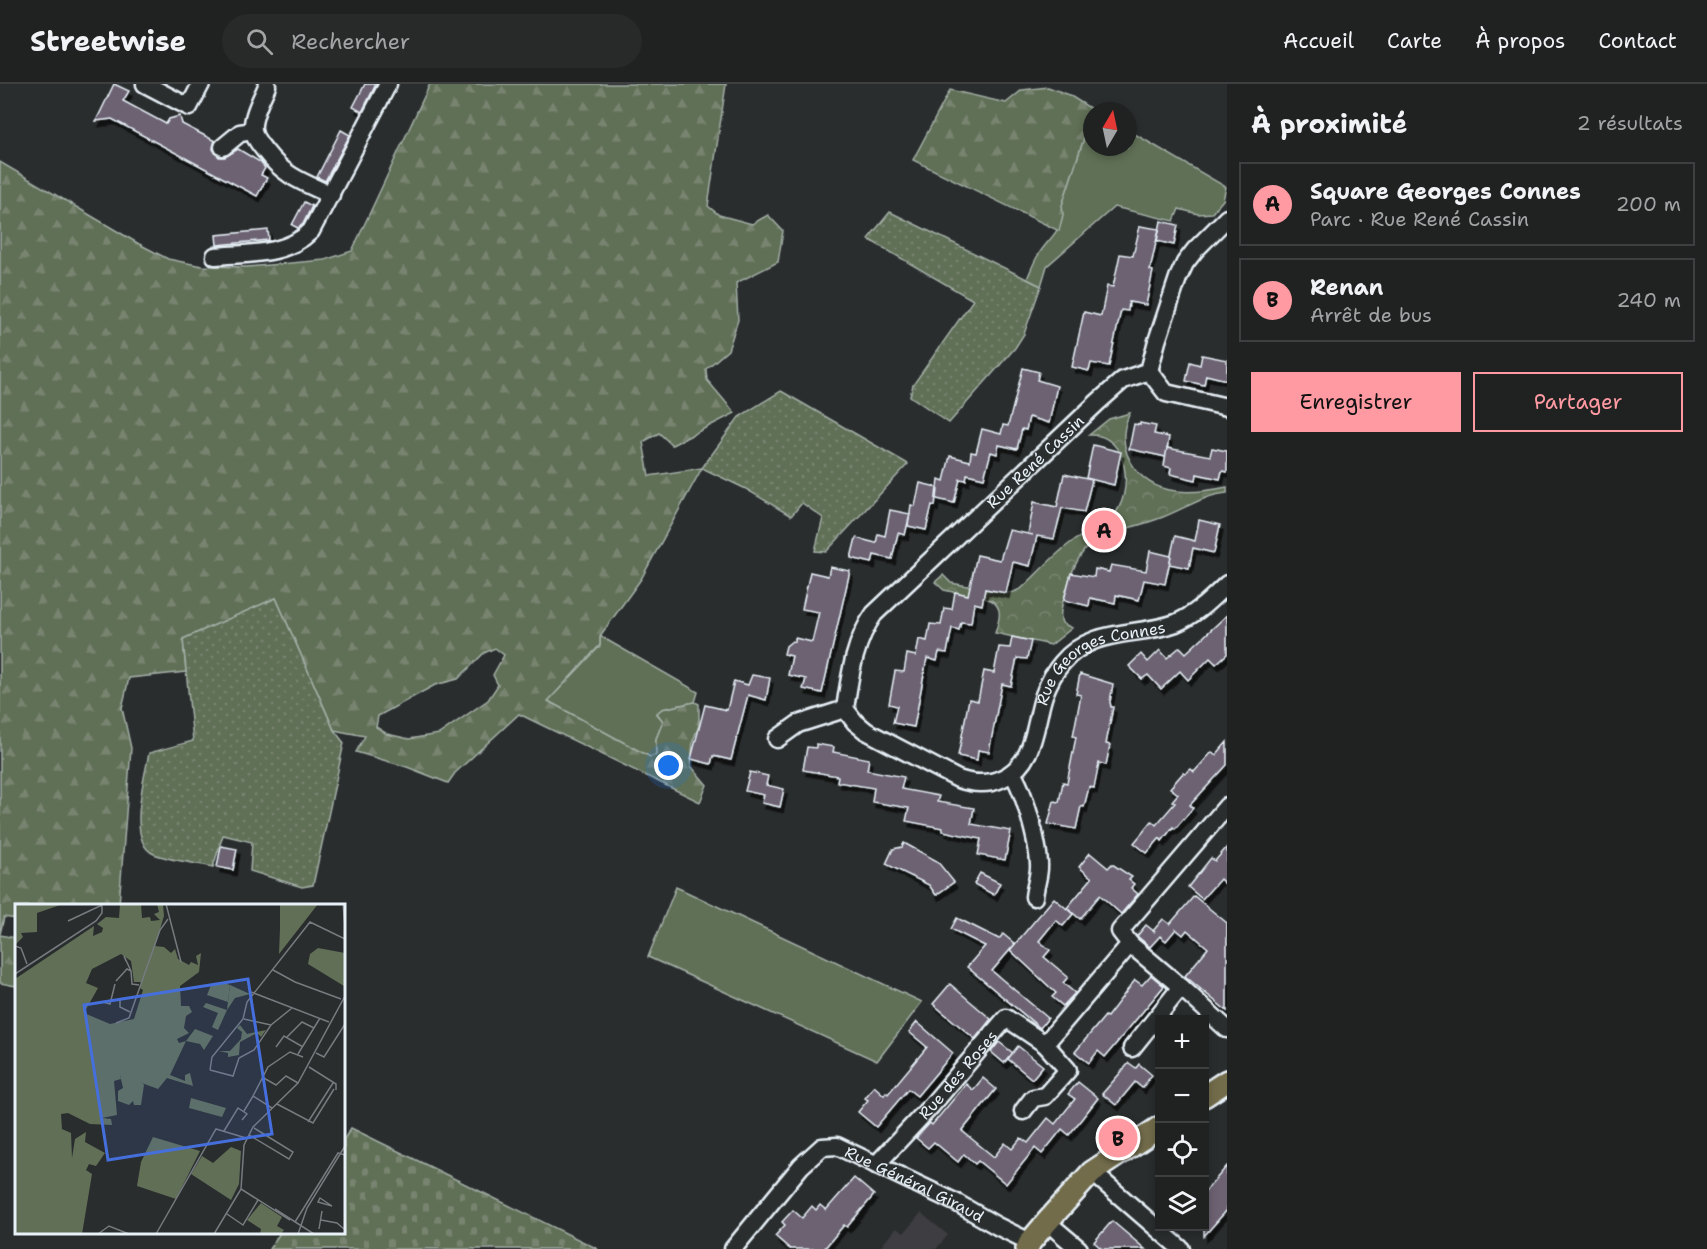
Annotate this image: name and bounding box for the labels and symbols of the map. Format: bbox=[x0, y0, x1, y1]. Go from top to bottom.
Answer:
north arrow bbox=[1083, 102, 1137, 156]
street label: Rue René Cassin bbox=[982, 410, 1088, 513]
pin: A bbox=[1084, 508, 1124, 552]
street label: Rue Georges Connes bbox=[1031, 616, 1167, 708]
your location bbox=[654, 751, 683, 780]
inset map bbox=[15, 904, 345, 1234]
street label: Rue des Roses bbox=[914, 1025, 1002, 1124]
pin: B bbox=[1098, 1116, 1138, 1160]
street label: Rue Général Giraud bbox=[842, 1141, 988, 1227]

